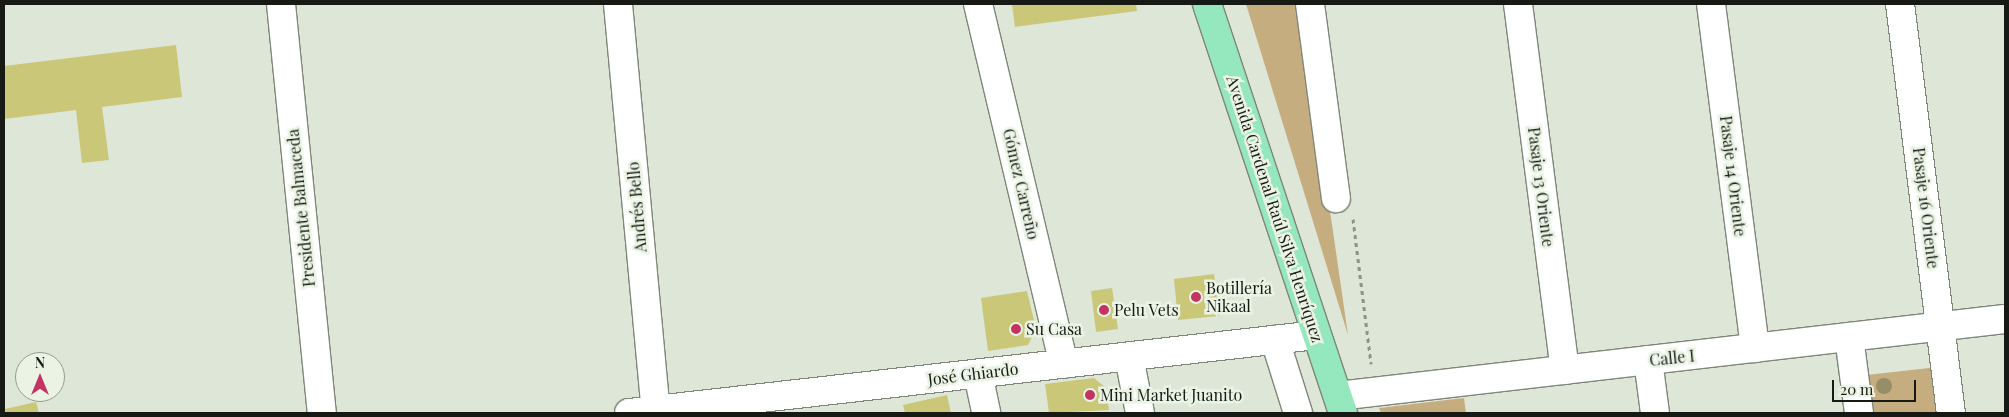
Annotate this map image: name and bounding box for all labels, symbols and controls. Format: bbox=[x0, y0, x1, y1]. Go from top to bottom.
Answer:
street label: Avenida Cardenal Raúl Silva Henríquez bbox=[1223, 73, 1327, 345]
street label: Pasaje 14 Oriente bbox=[1716, 114, 1750, 238]
street label: Pasaje 13 Oriente bbox=[1524, 126, 1558, 248]
street label: Gómez Carreño bbox=[999, 127, 1043, 241]
street label: Presidente Balmaceda bbox=[283, 128, 319, 288]
street label: Pasaje 16 Oriente bbox=[1909, 146, 1943, 270]
street label: Andrés Bello bbox=[623, 161, 651, 253]
place label: Botillería Nikaal bbox=[1206, 278, 1272, 316]
marker: Botillería Nikaal bbox=[1190, 291, 1202, 303]
place label: Pelu Vets bbox=[1114, 300, 1179, 320]
marker: Pelu Vets bbox=[1098, 304, 1110, 316]
place label: Su Casa bbox=[1026, 319, 1082, 339]
marker: Su Casa bbox=[1010, 323, 1022, 335]
street label: Calle I bbox=[1648, 346, 1696, 370]
north arrow bbox=[15, 352, 65, 402]
text: N bbox=[35, 353, 45, 372]
street label: José Ghiardo bbox=[927, 359, 1019, 389]
scale bar bbox=[1834, 370, 1918, 402]
text: 20 m bbox=[1840, 379, 1873, 399]
place label: Mini Market Juanito bbox=[1100, 385, 1242, 405]
marker: Mini Market Juanito bbox=[1084, 389, 1096, 401]

